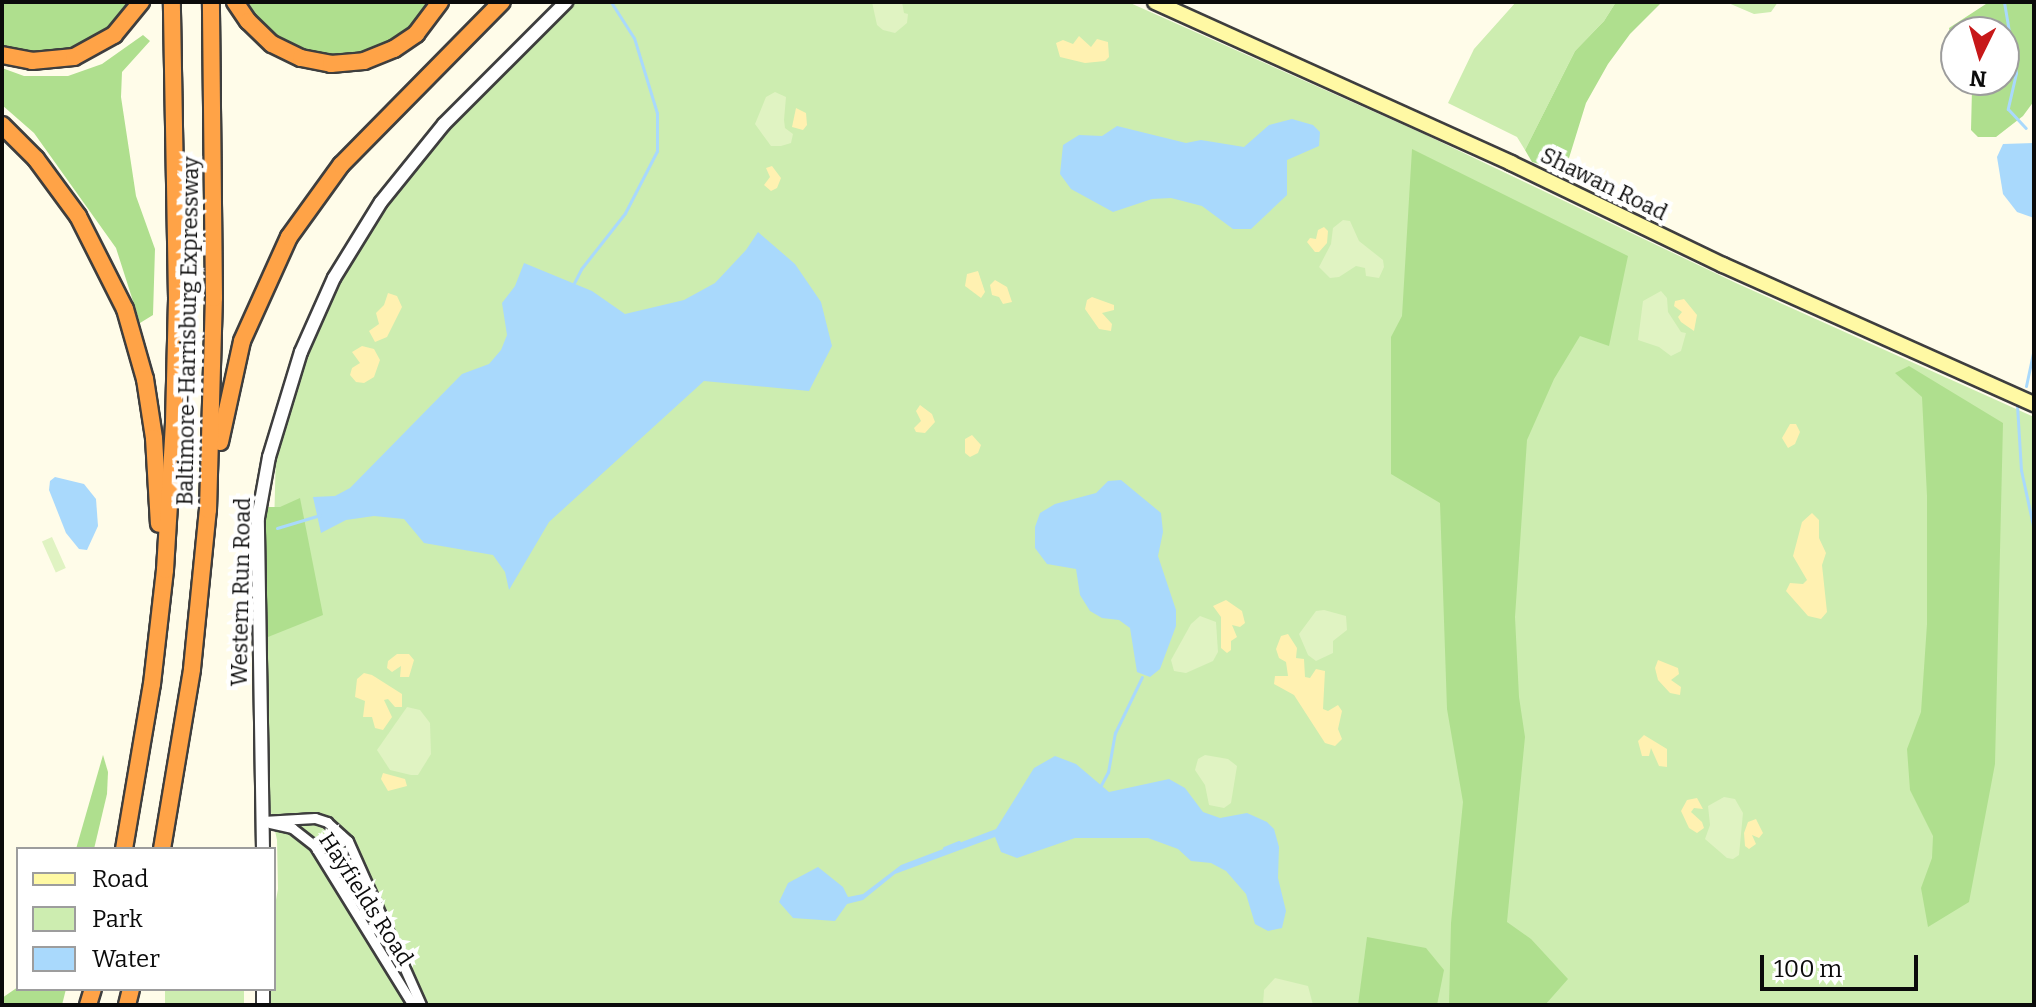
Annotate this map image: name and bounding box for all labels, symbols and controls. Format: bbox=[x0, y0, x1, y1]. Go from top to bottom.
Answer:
north arrow bbox=[1940, 16, 2020, 96]
text: N bbox=[1968, 64, 1988, 93]
street label: Shawan Road bbox=[1536, 142, 1672, 226]
street label: Baltimore-Harrisburg Expressway bbox=[172, 156, 204, 506]
street label: Western Run Road bbox=[226, 497, 256, 687]
street label: Hayfields Road bbox=[313, 828, 419, 970]
legend bbox=[16, 847, 276, 991]
text: Road bbox=[92, 865, 148, 893]
text: Park bbox=[92, 905, 143, 933]
scale bar bbox=[1764, 939, 1922, 989]
text: Water bbox=[92, 945, 160, 973]
text: 100 m bbox=[1774, 955, 1842, 983]

